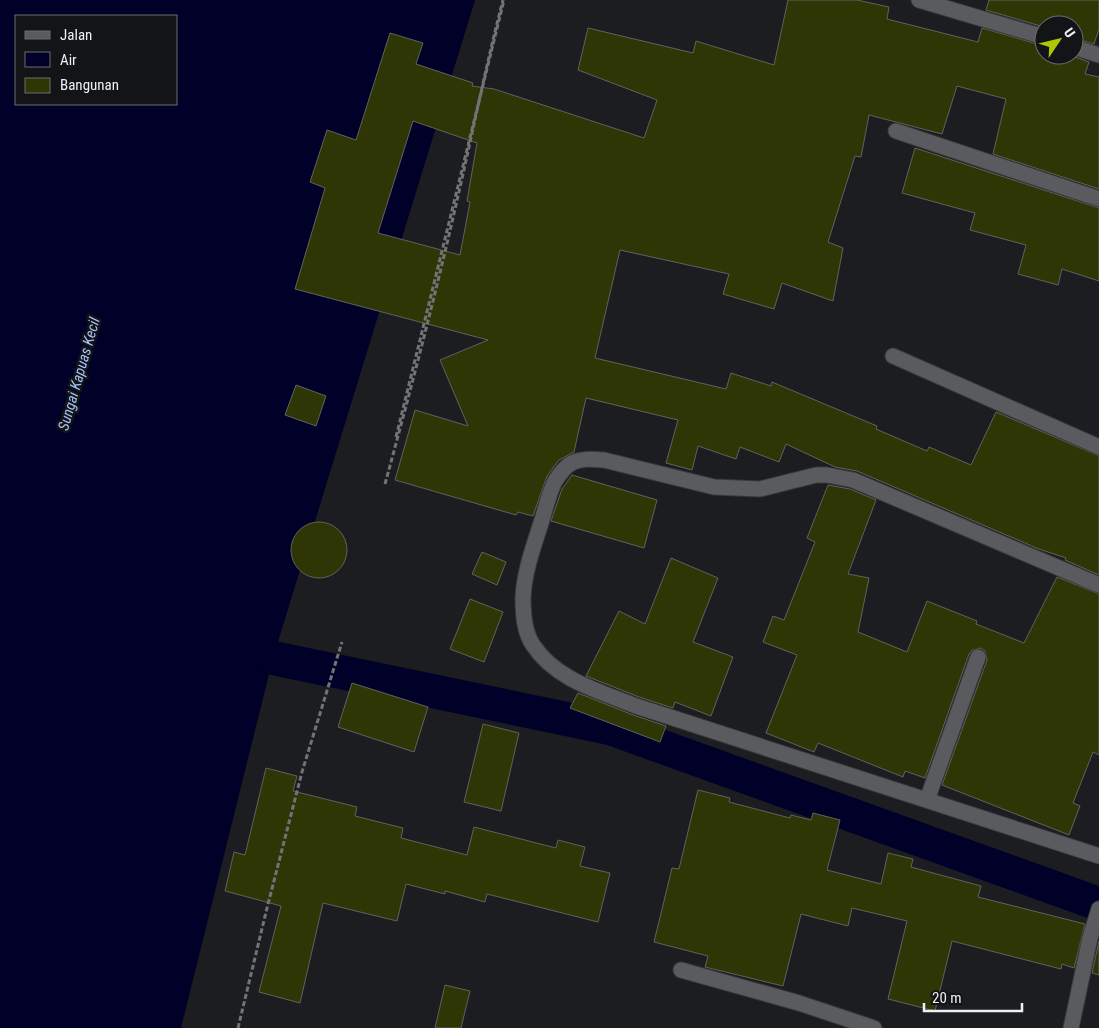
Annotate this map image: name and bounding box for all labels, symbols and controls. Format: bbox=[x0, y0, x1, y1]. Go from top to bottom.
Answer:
legend bbox=[15, 15, 178, 105]
north arrow bbox=[1034, 15, 1084, 65]
text: U bbox=[1061, 25, 1078, 40]
text: Jalan bbox=[60, 26, 92, 44]
text: Air bbox=[60, 51, 77, 69]
text: Bangunan bbox=[60, 76, 119, 94]
water label: Sungai Kapuas Kecil bbox=[54, 315, 104, 433]
scale bar bbox=[924, 980, 1022, 1012]
text: 20 m bbox=[932, 989, 962, 1007]

